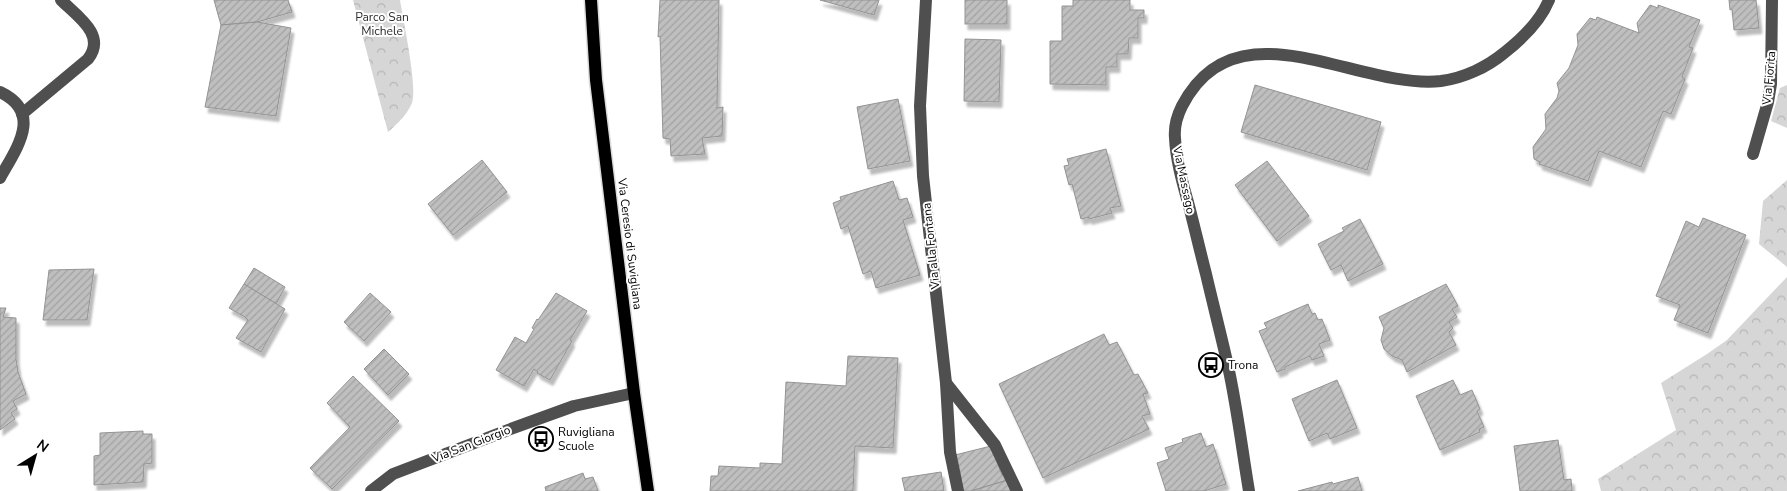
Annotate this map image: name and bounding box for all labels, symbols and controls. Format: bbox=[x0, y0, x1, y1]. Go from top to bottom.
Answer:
park label: Parco San Michele bbox=[355, 9, 409, 39]
street label: Via Fiorita bbox=[1759, 50, 1779, 107]
street label: Via Massago bbox=[1169, 144, 1199, 216]
street label: Via Ceresio di Suvigliana bbox=[614, 176, 646, 311]
street label: Via alla Fontana bbox=[918, 202, 944, 291]
bus stop icon: Trona bbox=[1198, 352, 1224, 378]
place label: Trona bbox=[1228, 357, 1258, 373]
street label: Via San Giorgio bbox=[428, 422, 513, 467]
place label: Ruvigliana Scuole bbox=[558, 424, 615, 454]
bus stop icon: Ruvigliana Scuole bbox=[528, 426, 554, 452]
north arrow bbox=[10, 431, 60, 481]
text: N bbox=[33, 435, 52, 457]

